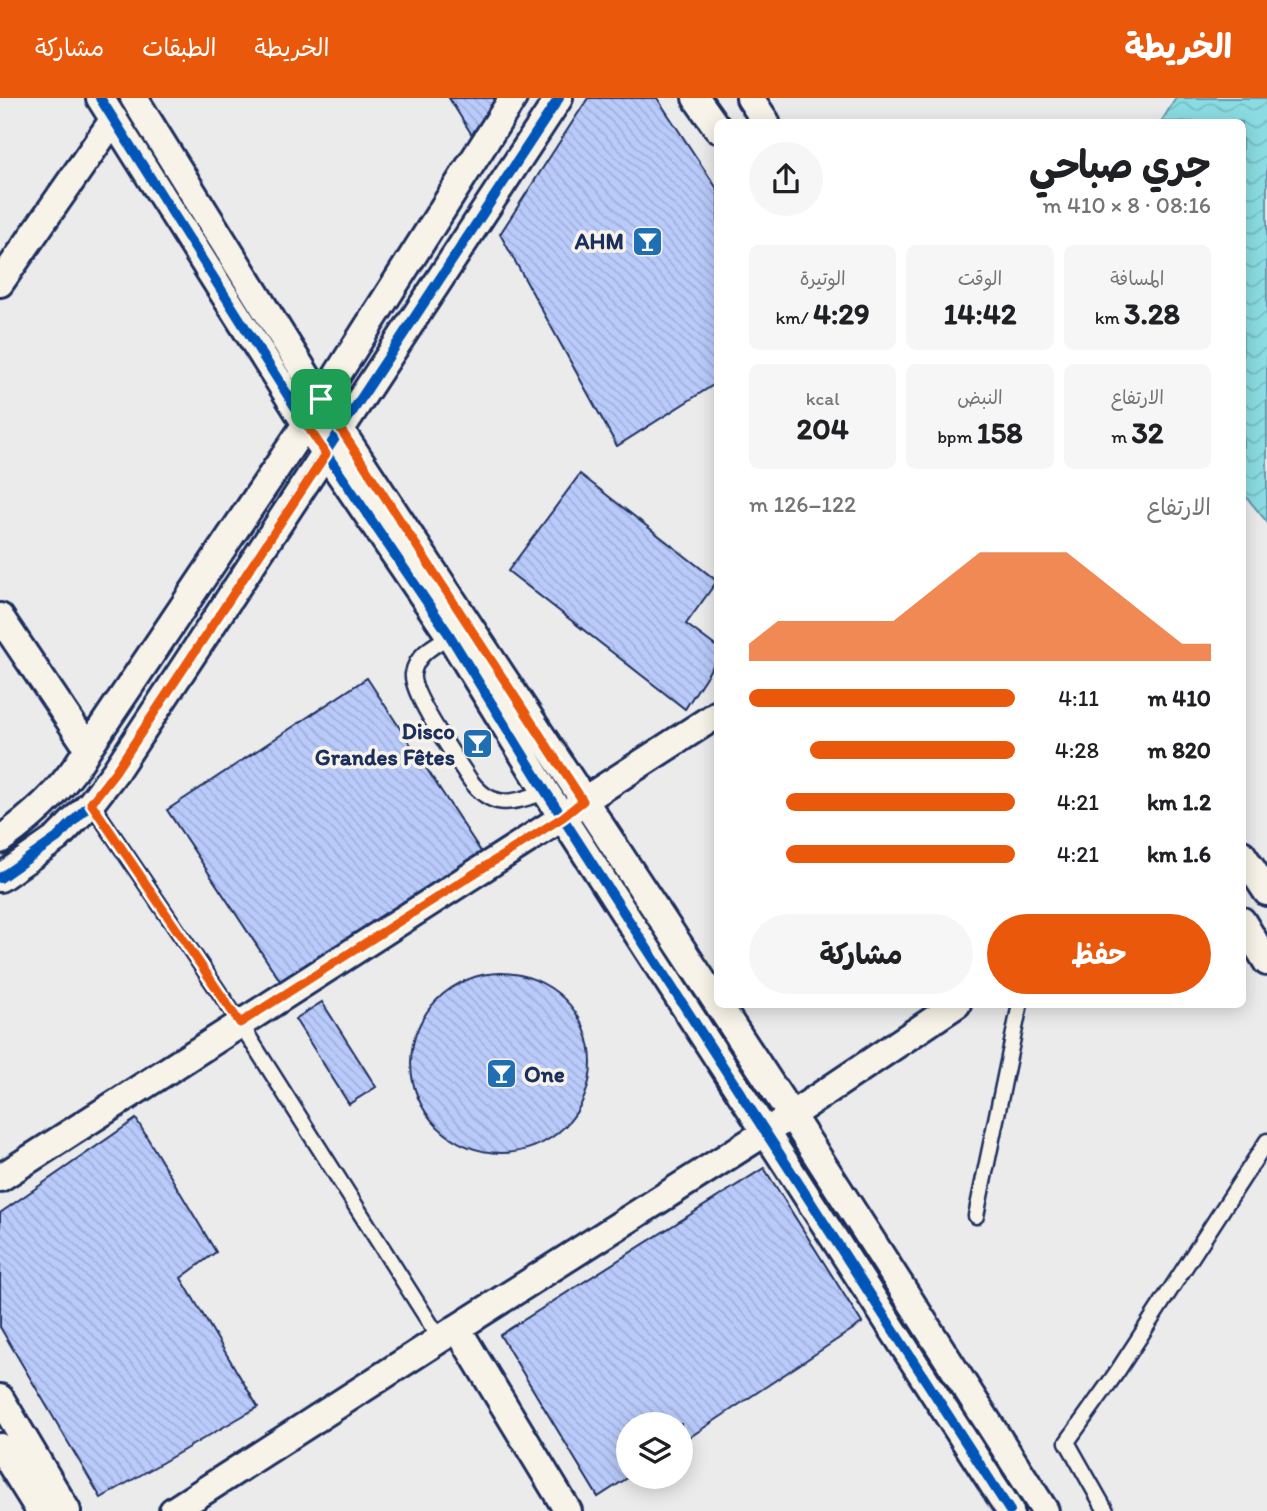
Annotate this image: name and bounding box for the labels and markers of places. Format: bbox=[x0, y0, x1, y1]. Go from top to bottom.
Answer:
bar icon: AHM bbox=[630, 224, 664, 258]
place label: AHM bbox=[574, 227, 624, 255]
pin bbox=[291, 369, 351, 429]
place label: Disco Grandes Fêtes bbox=[315, 717, 455, 771]
bar icon: Disco Grandes Fêtes bbox=[461, 727, 495, 761]
bar icon: One bbox=[484, 1057, 518, 1091]
place label: One bbox=[524, 1060, 565, 1088]

